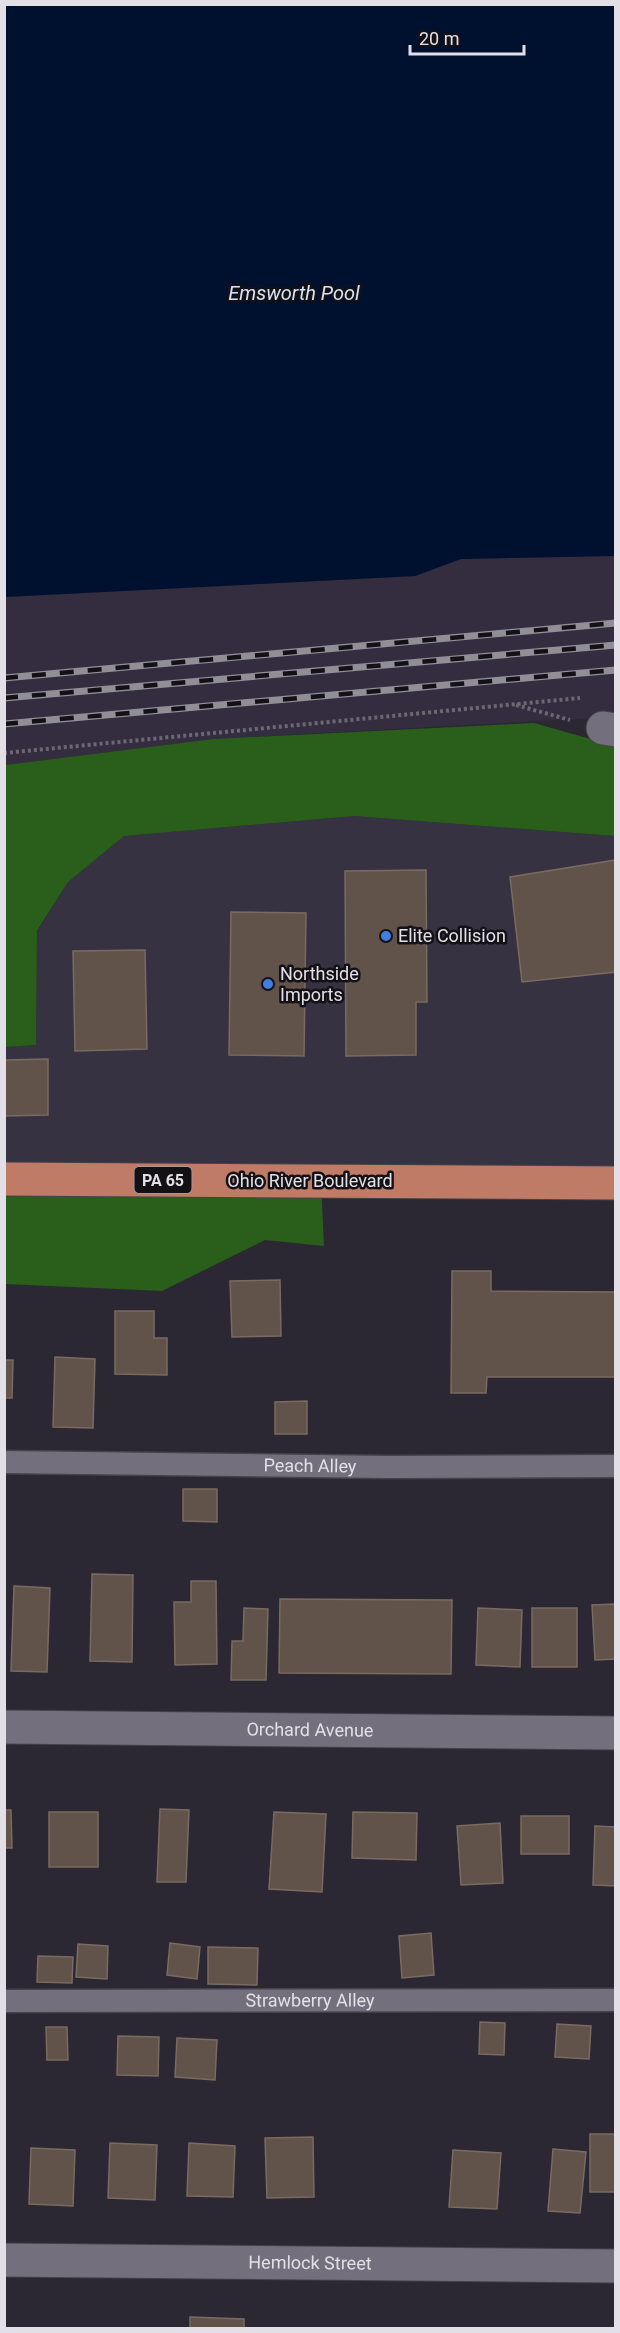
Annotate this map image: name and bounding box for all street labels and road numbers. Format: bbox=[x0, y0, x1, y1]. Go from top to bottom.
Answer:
road number: PA 65 bbox=[134, 1167, 192, 1193]
street label: Ohio River Boulevard bbox=[227, 1170, 393, 1191]
street label: Peach Alley bbox=[263, 1454, 357, 1477]
street label: Orchard Avenue bbox=[246, 1718, 374, 1741]
street label: Strawberry Alley bbox=[245, 1989, 375, 2011]
street label: Hemlock Street bbox=[248, 2251, 372, 2274]

